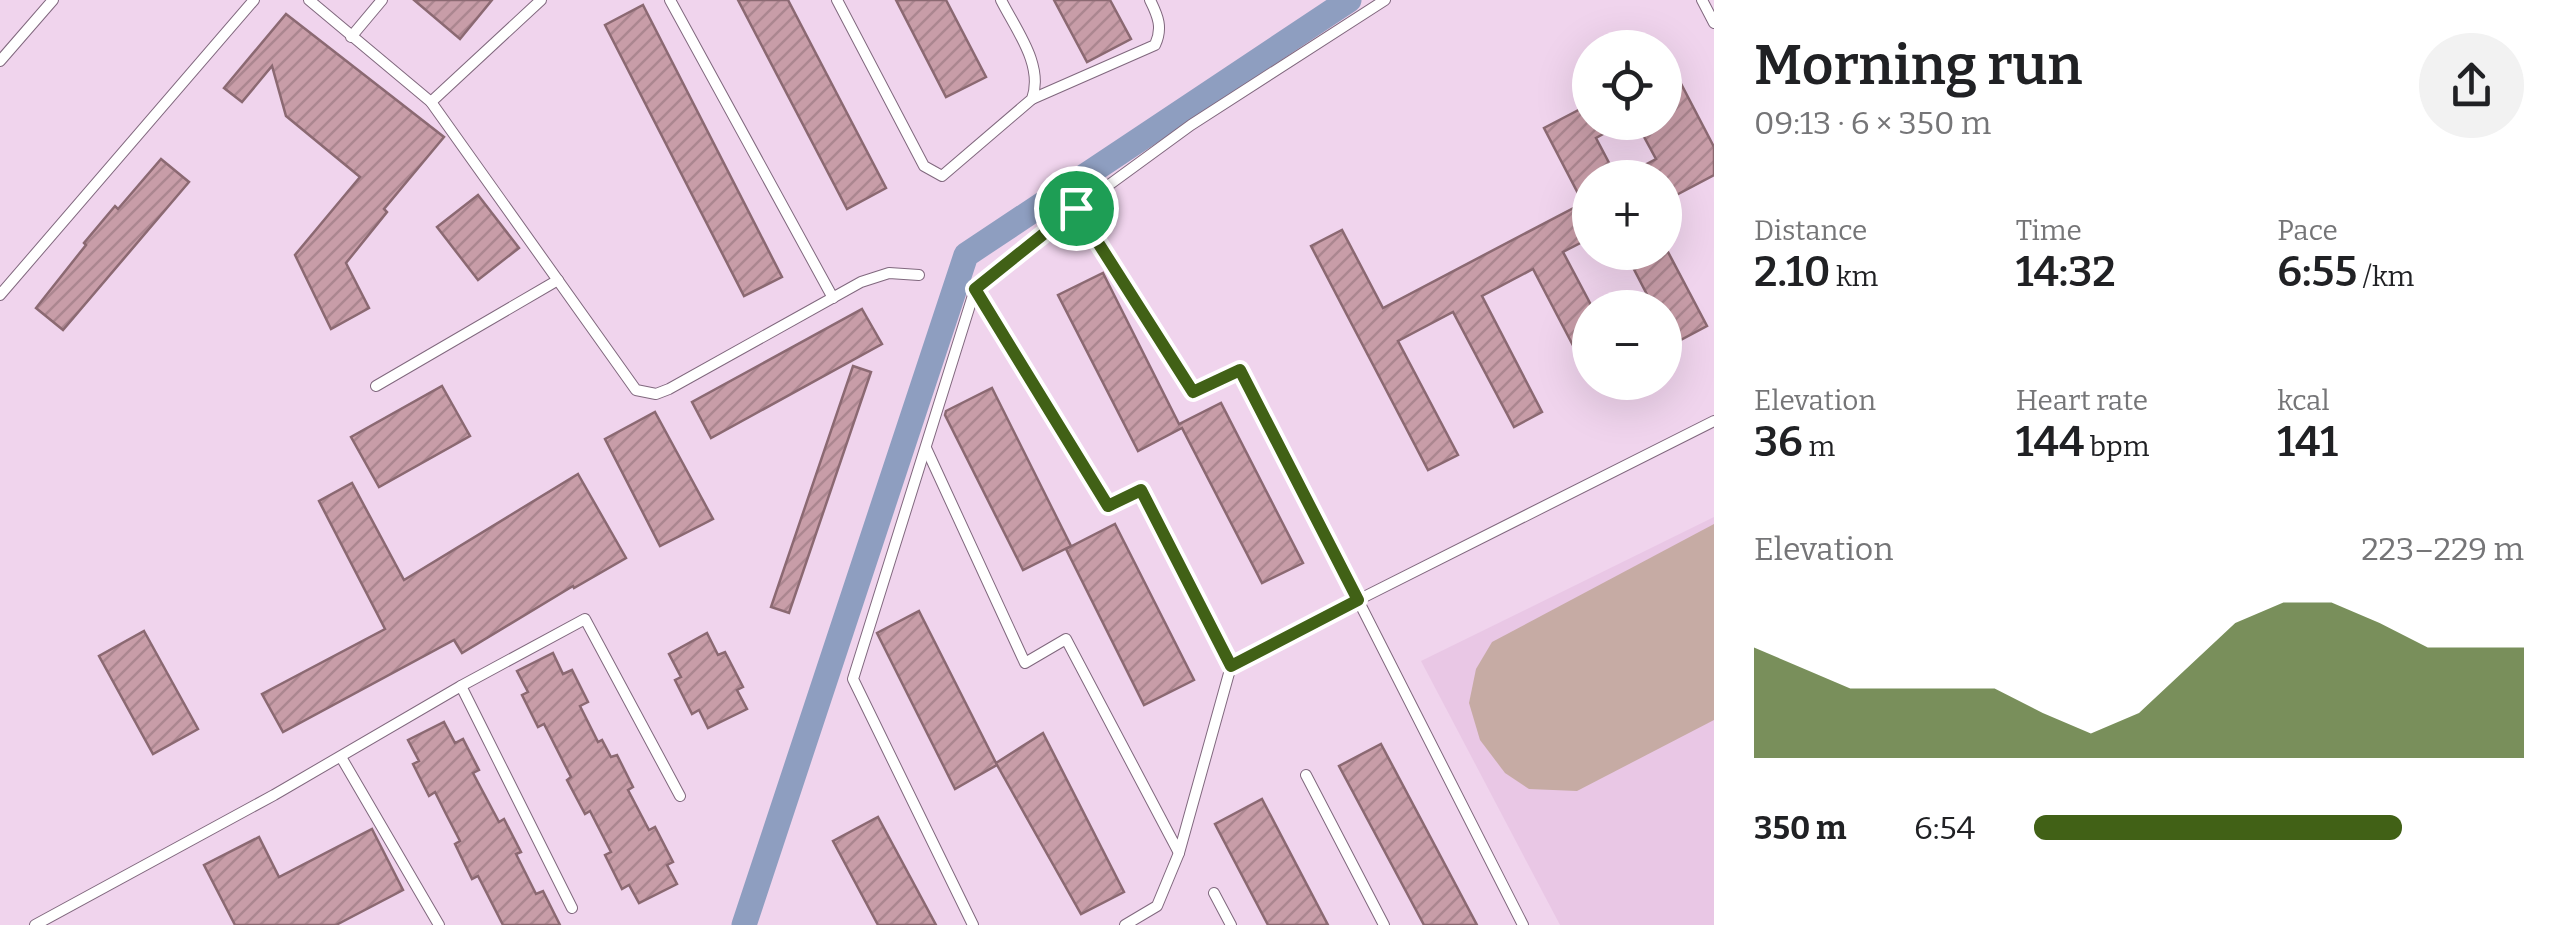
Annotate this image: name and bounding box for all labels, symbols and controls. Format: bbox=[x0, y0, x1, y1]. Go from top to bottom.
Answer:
map controls bbox=[1572, 30, 1682, 400]
button: locate bbox=[1572, 30, 1682, 140]
text: Morning run bbox=[1754, 33, 2082, 99]
button: share bbox=[2419, 33, 2524, 138]
text: 09:13 · 6 × 350 m bbox=[1754, 104, 1991, 142]
button: + bbox=[1572, 160, 1682, 270]
pin bbox=[1034, 166, 1119, 251]
icon: arrive bbox=[1049, 181, 1104, 236]
text: Distance bbox=[1754, 214, 1867, 247]
text: Time bbox=[2016, 214, 2082, 247]
text: Pace bbox=[2277, 214, 2338, 247]
text: 2.10 bbox=[1754, 247, 1830, 297]
text: 14:32 bbox=[2016, 247, 2116, 297]
text: 6:55 bbox=[2277, 247, 2357, 297]
text: km bbox=[1830, 260, 1878, 293]
text: /km bbox=[2357, 260, 2414, 293]
button: − bbox=[1572, 290, 1682, 400]
text: Elevation bbox=[1754, 384, 1876, 417]
text: Heart rate bbox=[2016, 384, 2148, 417]
text: kcal bbox=[2277, 384, 2329, 417]
text: 36 bbox=[1754, 417, 1803, 467]
text: 144 bbox=[2016, 417, 2084, 467]
text: 141 bbox=[2277, 417, 2338, 467]
text: m bbox=[1803, 430, 1835, 463]
text: bpm bbox=[2084, 430, 2149, 463]
text: Elevation bbox=[1754, 530, 1894, 568]
text: 223–229 m bbox=[2361, 530, 2524, 568]
text: 350 m bbox=[1754, 809, 1847, 847]
text: 6:54 bbox=[1914, 809, 1975, 847]

